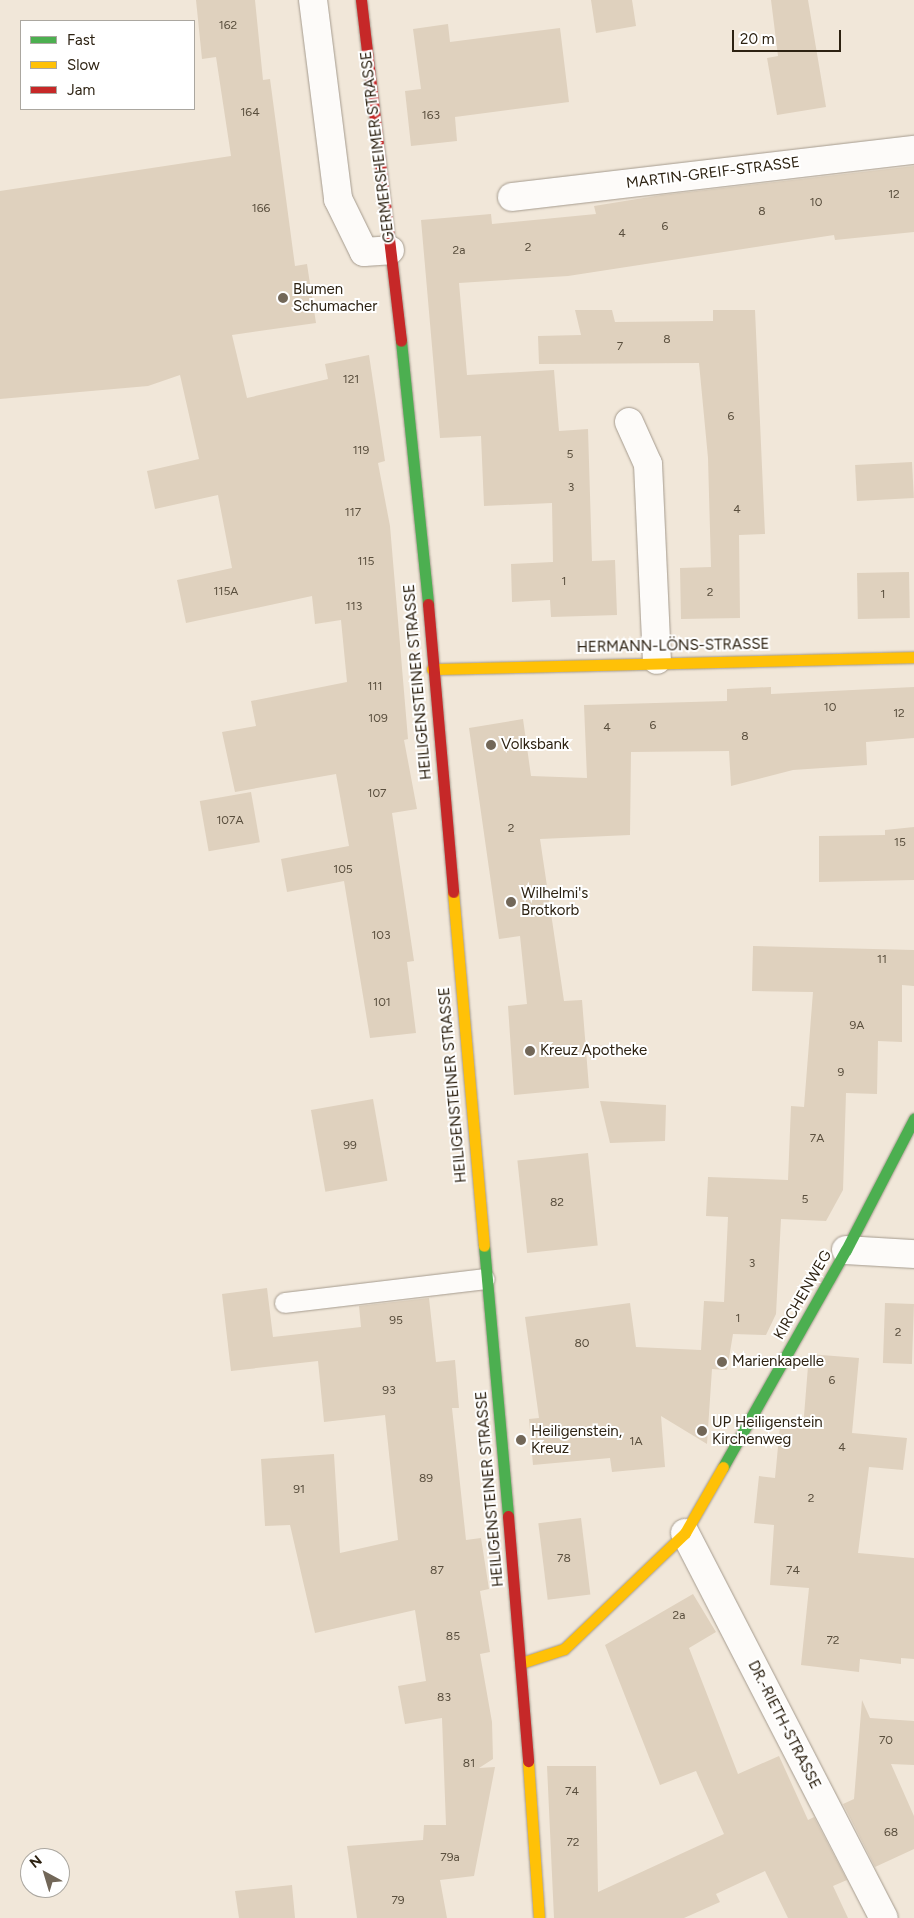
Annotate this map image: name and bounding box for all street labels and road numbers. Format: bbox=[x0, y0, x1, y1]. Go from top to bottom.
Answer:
street label: GERMERSHEIMER STRASSE bbox=[357, 50, 399, 244]
street label: MARTIN-GREIF-STRASSE bbox=[625, 153, 801, 193]
street label: HEILIGENSTEINER STRASSE bbox=[400, 583, 436, 781]
street label: HERMANN-LÖNS-STRASSE bbox=[576, 635, 770, 657]
street label: HEILIGENSTEINER STRASSE bbox=[435, 986, 471, 1184]
street label: KIRCHENWEG bbox=[770, 1247, 836, 1343]
street label: HEILIGENSTEINER STRASSE bbox=[472, 1390, 508, 1588]
street label: DR.-RIETH-STRASSE bbox=[744, 1658, 824, 1792]

